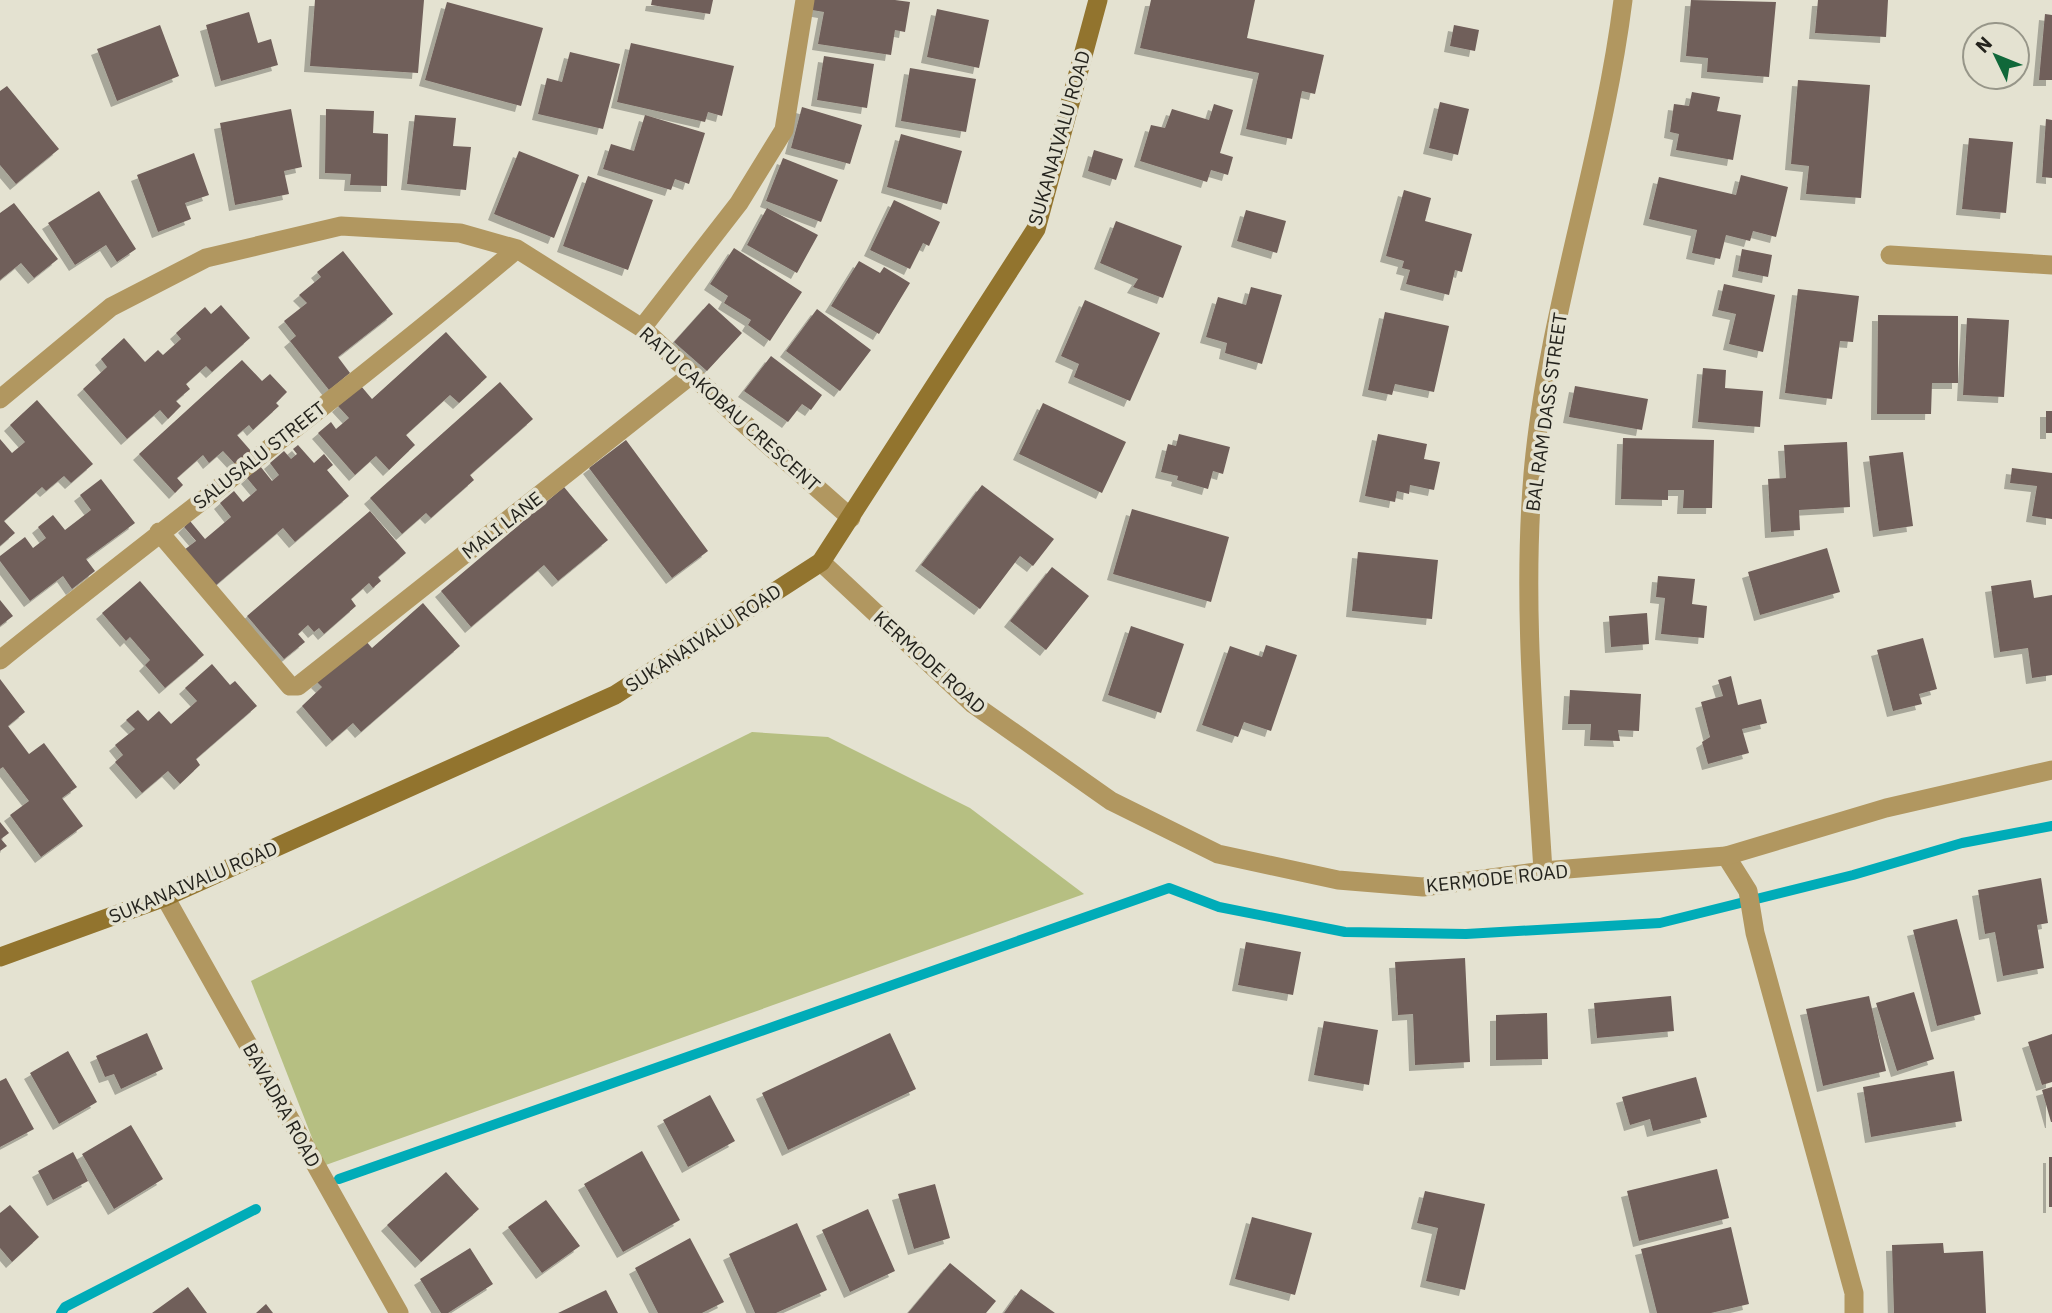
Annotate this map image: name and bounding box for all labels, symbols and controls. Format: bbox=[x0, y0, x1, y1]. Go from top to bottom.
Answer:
north arrow bbox=[1961, 21, 2031, 91]
text: N bbox=[1970, 31, 1997, 58]
street label: SUKANAIVALU ROAD bbox=[1023, 48, 1095, 228]
street label: BAL RAM DASS STREET bbox=[1520, 311, 1572, 513]
street label: RATU CAKOBAU CRESCENT bbox=[635, 321, 825, 497]
street label: SALUSALU STREET bbox=[188, 396, 330, 514]
street label: MALI LANE bbox=[457, 486, 547, 564]
street label: SUKANAIVALU ROAD bbox=[621, 579, 785, 697]
street label: KERMODE ROAD bbox=[869, 605, 991, 719]
street label: SUKANAIVALU ROAD bbox=[105, 836, 281, 928]
street label: KERMODE ROAD bbox=[1425, 859, 1569, 897]
street label: BAVADRA ROAD bbox=[238, 1039, 326, 1171]

